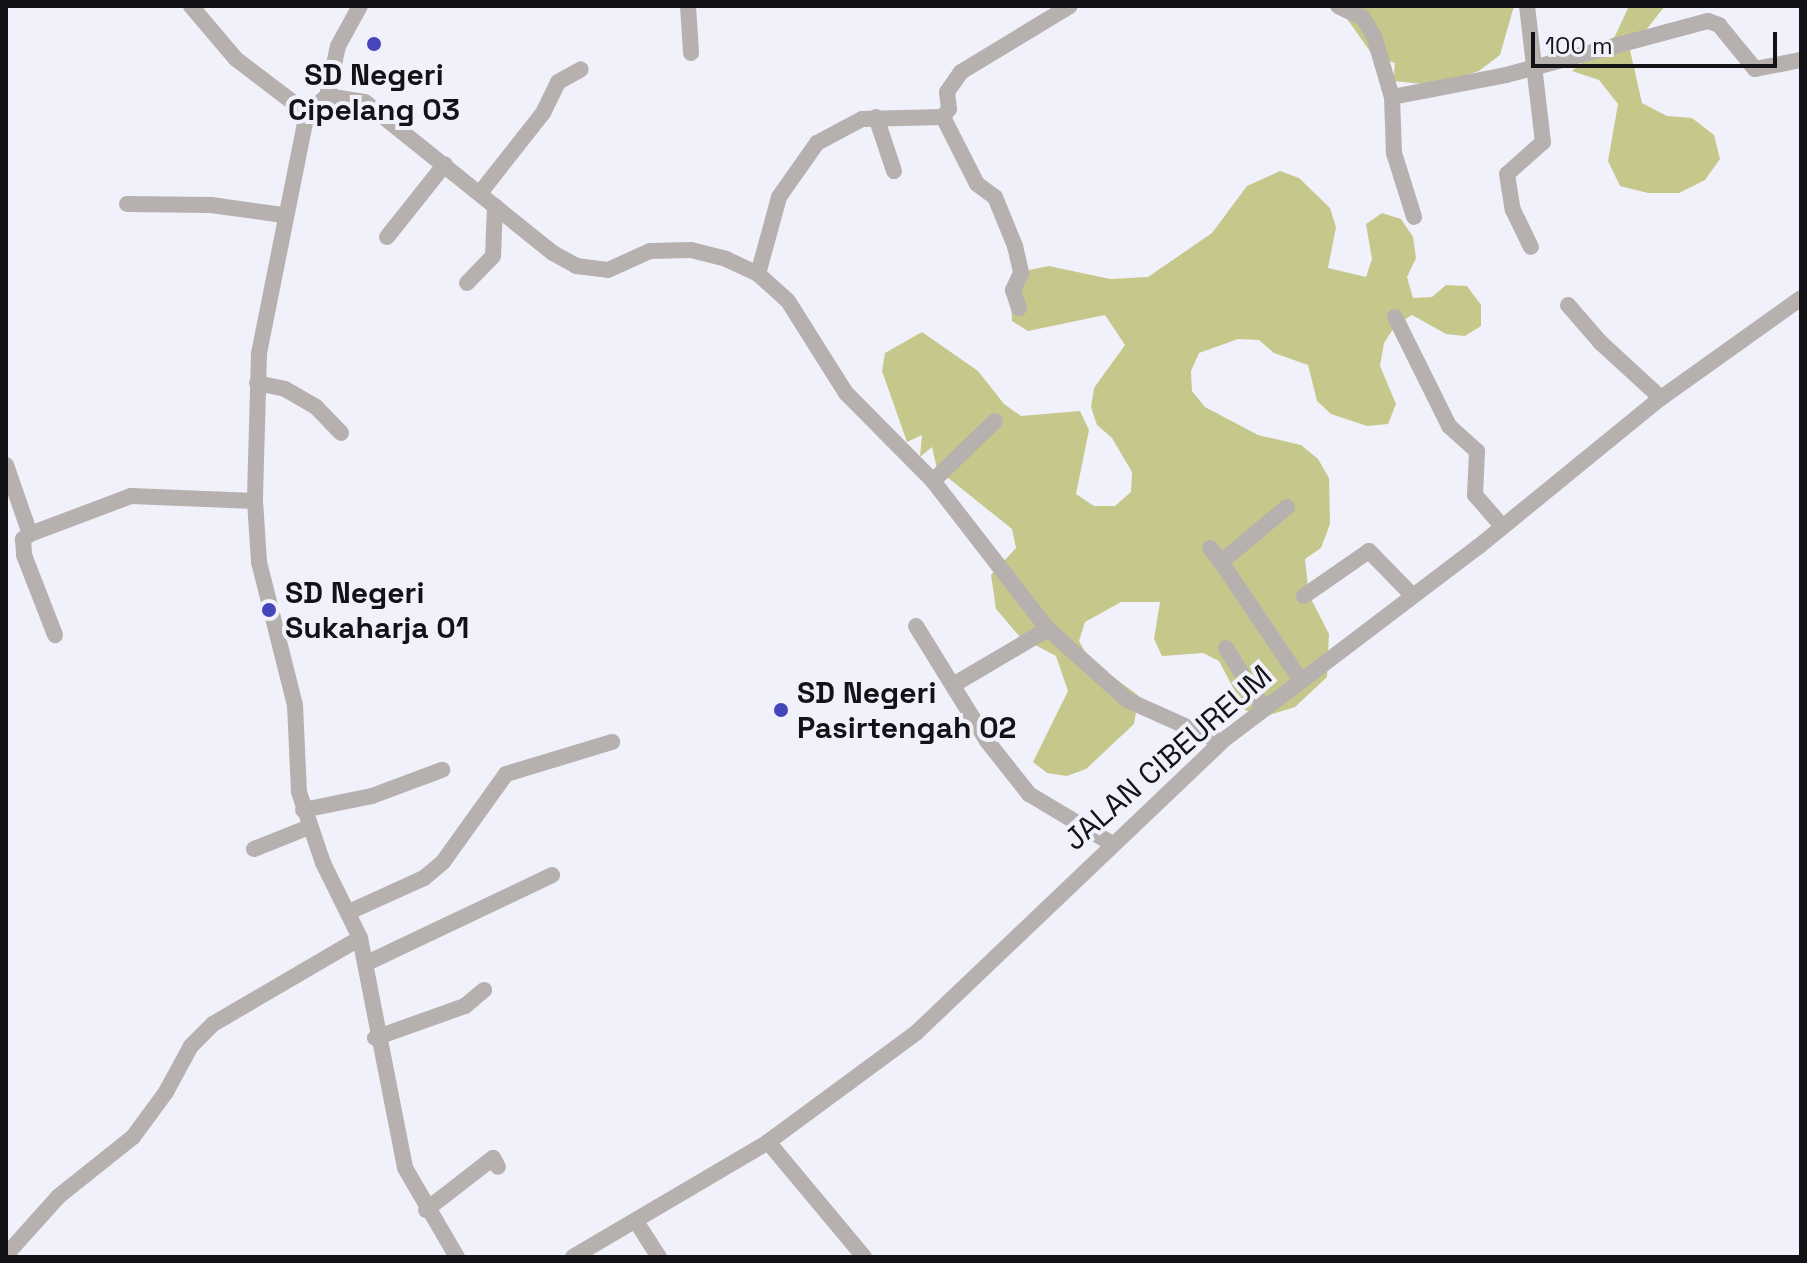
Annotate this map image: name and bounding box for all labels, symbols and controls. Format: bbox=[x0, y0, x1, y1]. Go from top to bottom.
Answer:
scale bar bbox=[1535, 16, 1781, 66]
text: 100 m bbox=[1545, 30, 1613, 61]
marker: SD Negeri Cipelang 03 bbox=[365, 35, 383, 53]
place label: SD Negeri Cipelang 03 bbox=[288, 57, 460, 128]
place label: SD Negeri Sukaharja 01 bbox=[285, 575, 469, 646]
marker: SD Negeri Sukaharja 01 bbox=[260, 601, 278, 619]
street label: JALAN CIBEUREUM bbox=[1057, 658, 1279, 858]
place label: SD Negeri Pasirtengah 02 bbox=[797, 675, 1016, 746]
marker: SD Negeri Pasirtengah 02 bbox=[772, 701, 790, 719]

